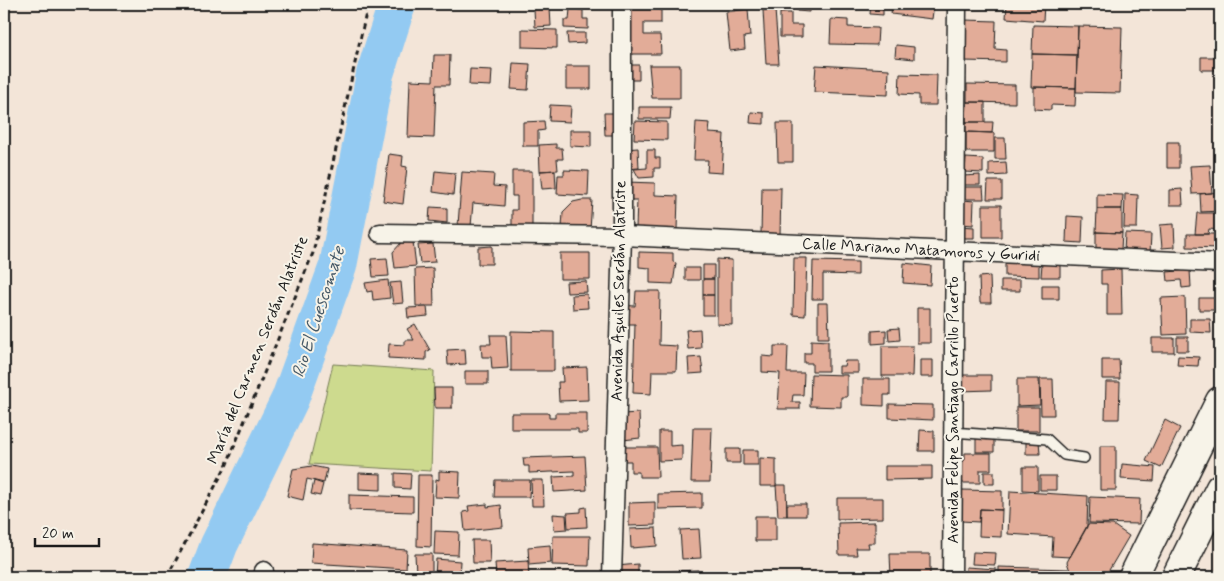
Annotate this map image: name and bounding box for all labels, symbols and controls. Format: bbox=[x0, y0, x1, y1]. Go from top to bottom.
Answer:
street label: Avenida Aquiles Serdán Alatriste bbox=[607, 180, 631, 402]
street label: María del Carmen Serdán Alatriste bbox=[203, 233, 314, 467]
street label: Calle Mariano Matamoros y Guridi bbox=[801, 233, 1041, 267]
water label: Rio El Cuescomate bbox=[287, 243, 352, 381]
street label: Avenida Felipe Santiago Carrillo Puerto bbox=[943, 276, 964, 544]
scale bar bbox=[35, 516, 99, 548]
text: 20 m bbox=[42, 524, 74, 544]

